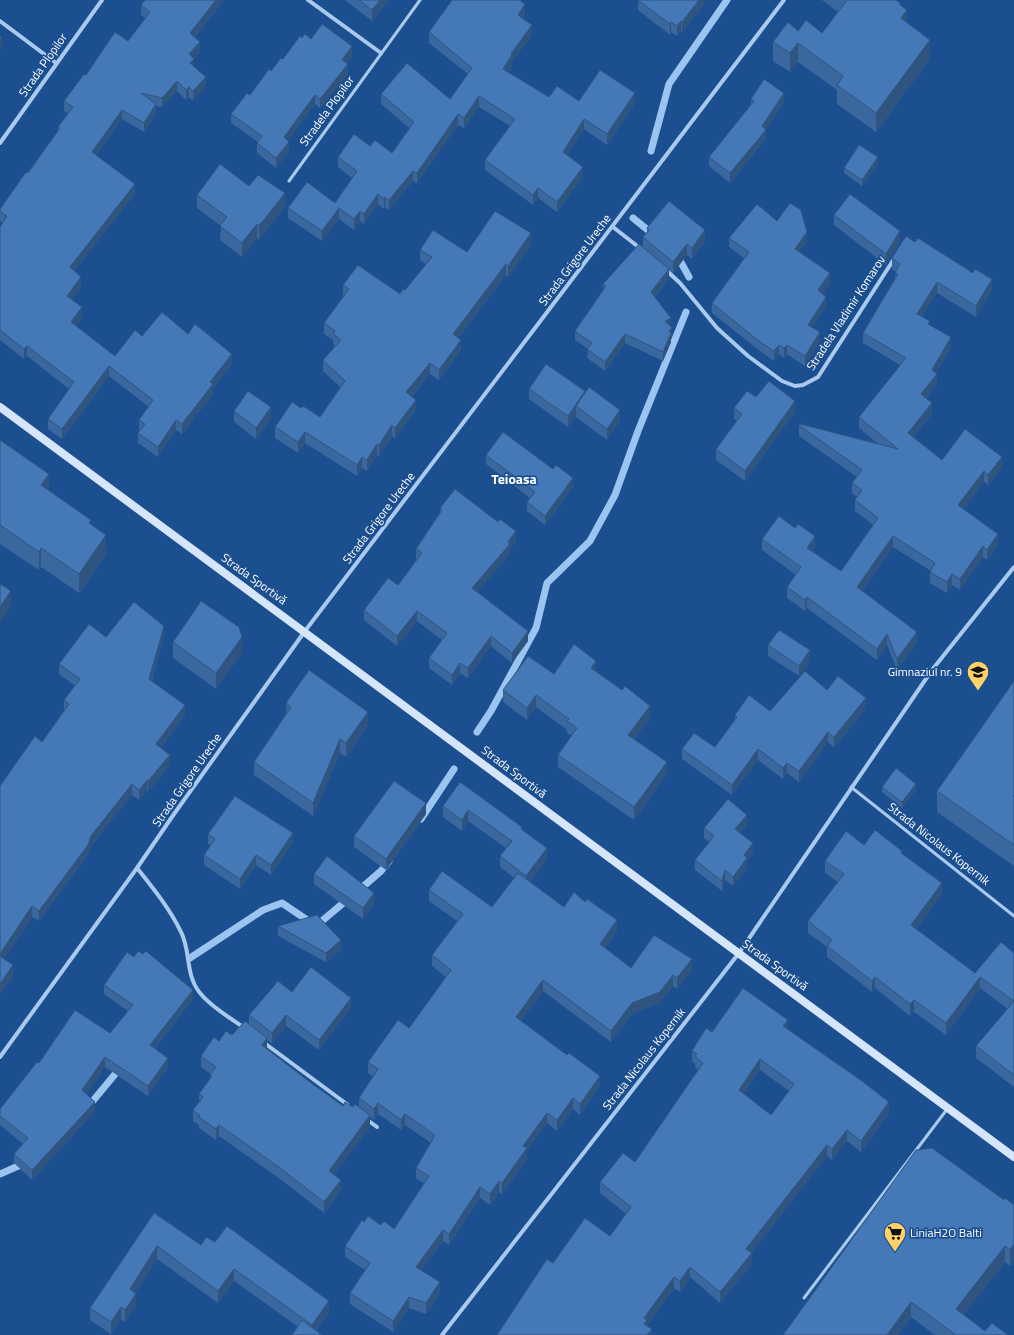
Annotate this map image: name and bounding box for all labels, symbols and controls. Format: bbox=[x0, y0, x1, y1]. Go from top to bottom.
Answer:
street label: Strada Plopilor bbox=[14, 29, 72, 101]
street label: Stradela Plopilor bbox=[295, 72, 359, 150]
street label: Strada Grigore Ureche bbox=[534, 210, 616, 310]
street label: Stradela Vladimir Komarov bbox=[801, 251, 890, 374]
street label: Strada Grigore Ureche bbox=[338, 468, 420, 568]
district label: Teioasa bbox=[491, 468, 537, 489]
street label: Strada Sportivă bbox=[217, 548, 291, 609]
school or university icon: Gimnaziul nr. 9 bbox=[965, 659, 991, 692]
place label: Gimnaziul nr. 9 bbox=[888, 662, 962, 681]
street label: Strada Grigore Ureche bbox=[147, 729, 226, 831]
street label: Strada Sportivă bbox=[478, 741, 551, 803]
street label: Strada Nicolaus Kopernik bbox=[884, 797, 995, 890]
street label: Strada Sportivă bbox=[738, 934, 812, 995]
street label: Strada Nicolaus Kopernik bbox=[597, 1003, 690, 1114]
supermarket icon: LiniaH2O Balti bbox=[882, 1220, 908, 1253]
place label: LiniaH2O Balti bbox=[910, 1223, 982, 1242]

